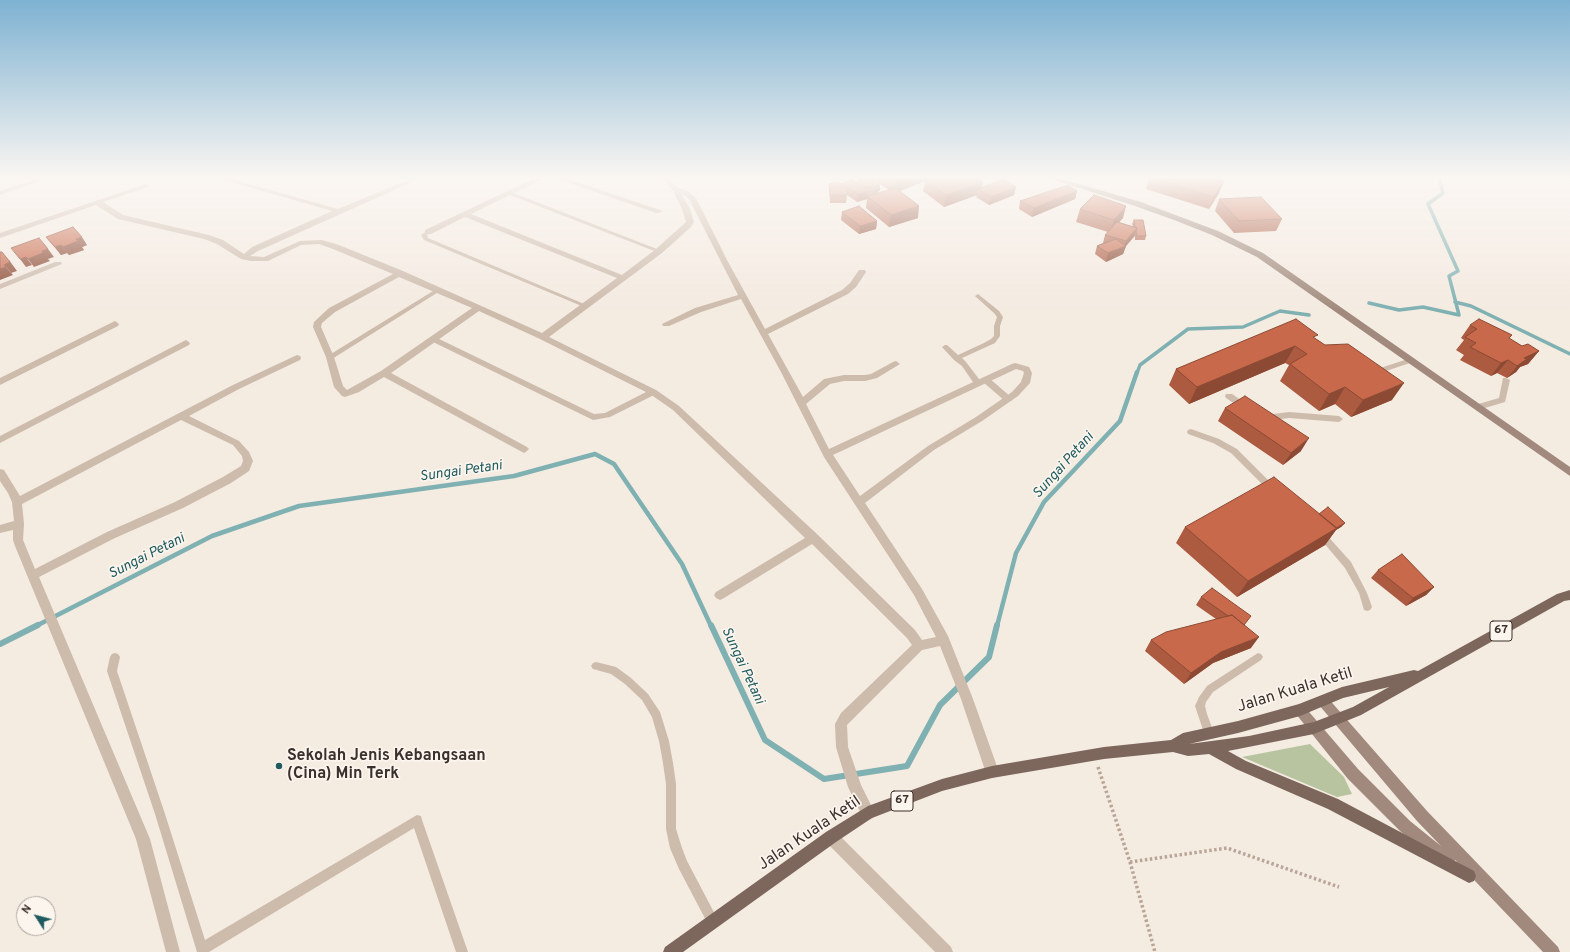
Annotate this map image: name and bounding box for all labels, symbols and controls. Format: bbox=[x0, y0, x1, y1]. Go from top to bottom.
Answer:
water label: Sungai Petani bbox=[1030, 430, 1098, 502]
water label: Sungai Petani bbox=[419, 458, 503, 486]
water label: Sungai Petani bbox=[106, 531, 188, 583]
road number: 67 bbox=[1490, 621, 1512, 641]
water label: Sungai Petani bbox=[717, 625, 767, 707]
street label: Jalan Kuala Ketil bbox=[1235, 664, 1355, 718]
place label: Sekolah Jenis Kebangsaan (Cina) Min Terk bbox=[287, 747, 486, 785]
marker: Sekolah Jenis Kebangsaan (Cina) Min Terk bbox=[274, 761, 284, 771]
road number: 67 bbox=[891, 791, 913, 811]
street label: Jalan Kuala Ketil bbox=[755, 793, 865, 875]
north arrow bbox=[16, 896, 56, 936]
text: N bbox=[19, 902, 35, 917]

